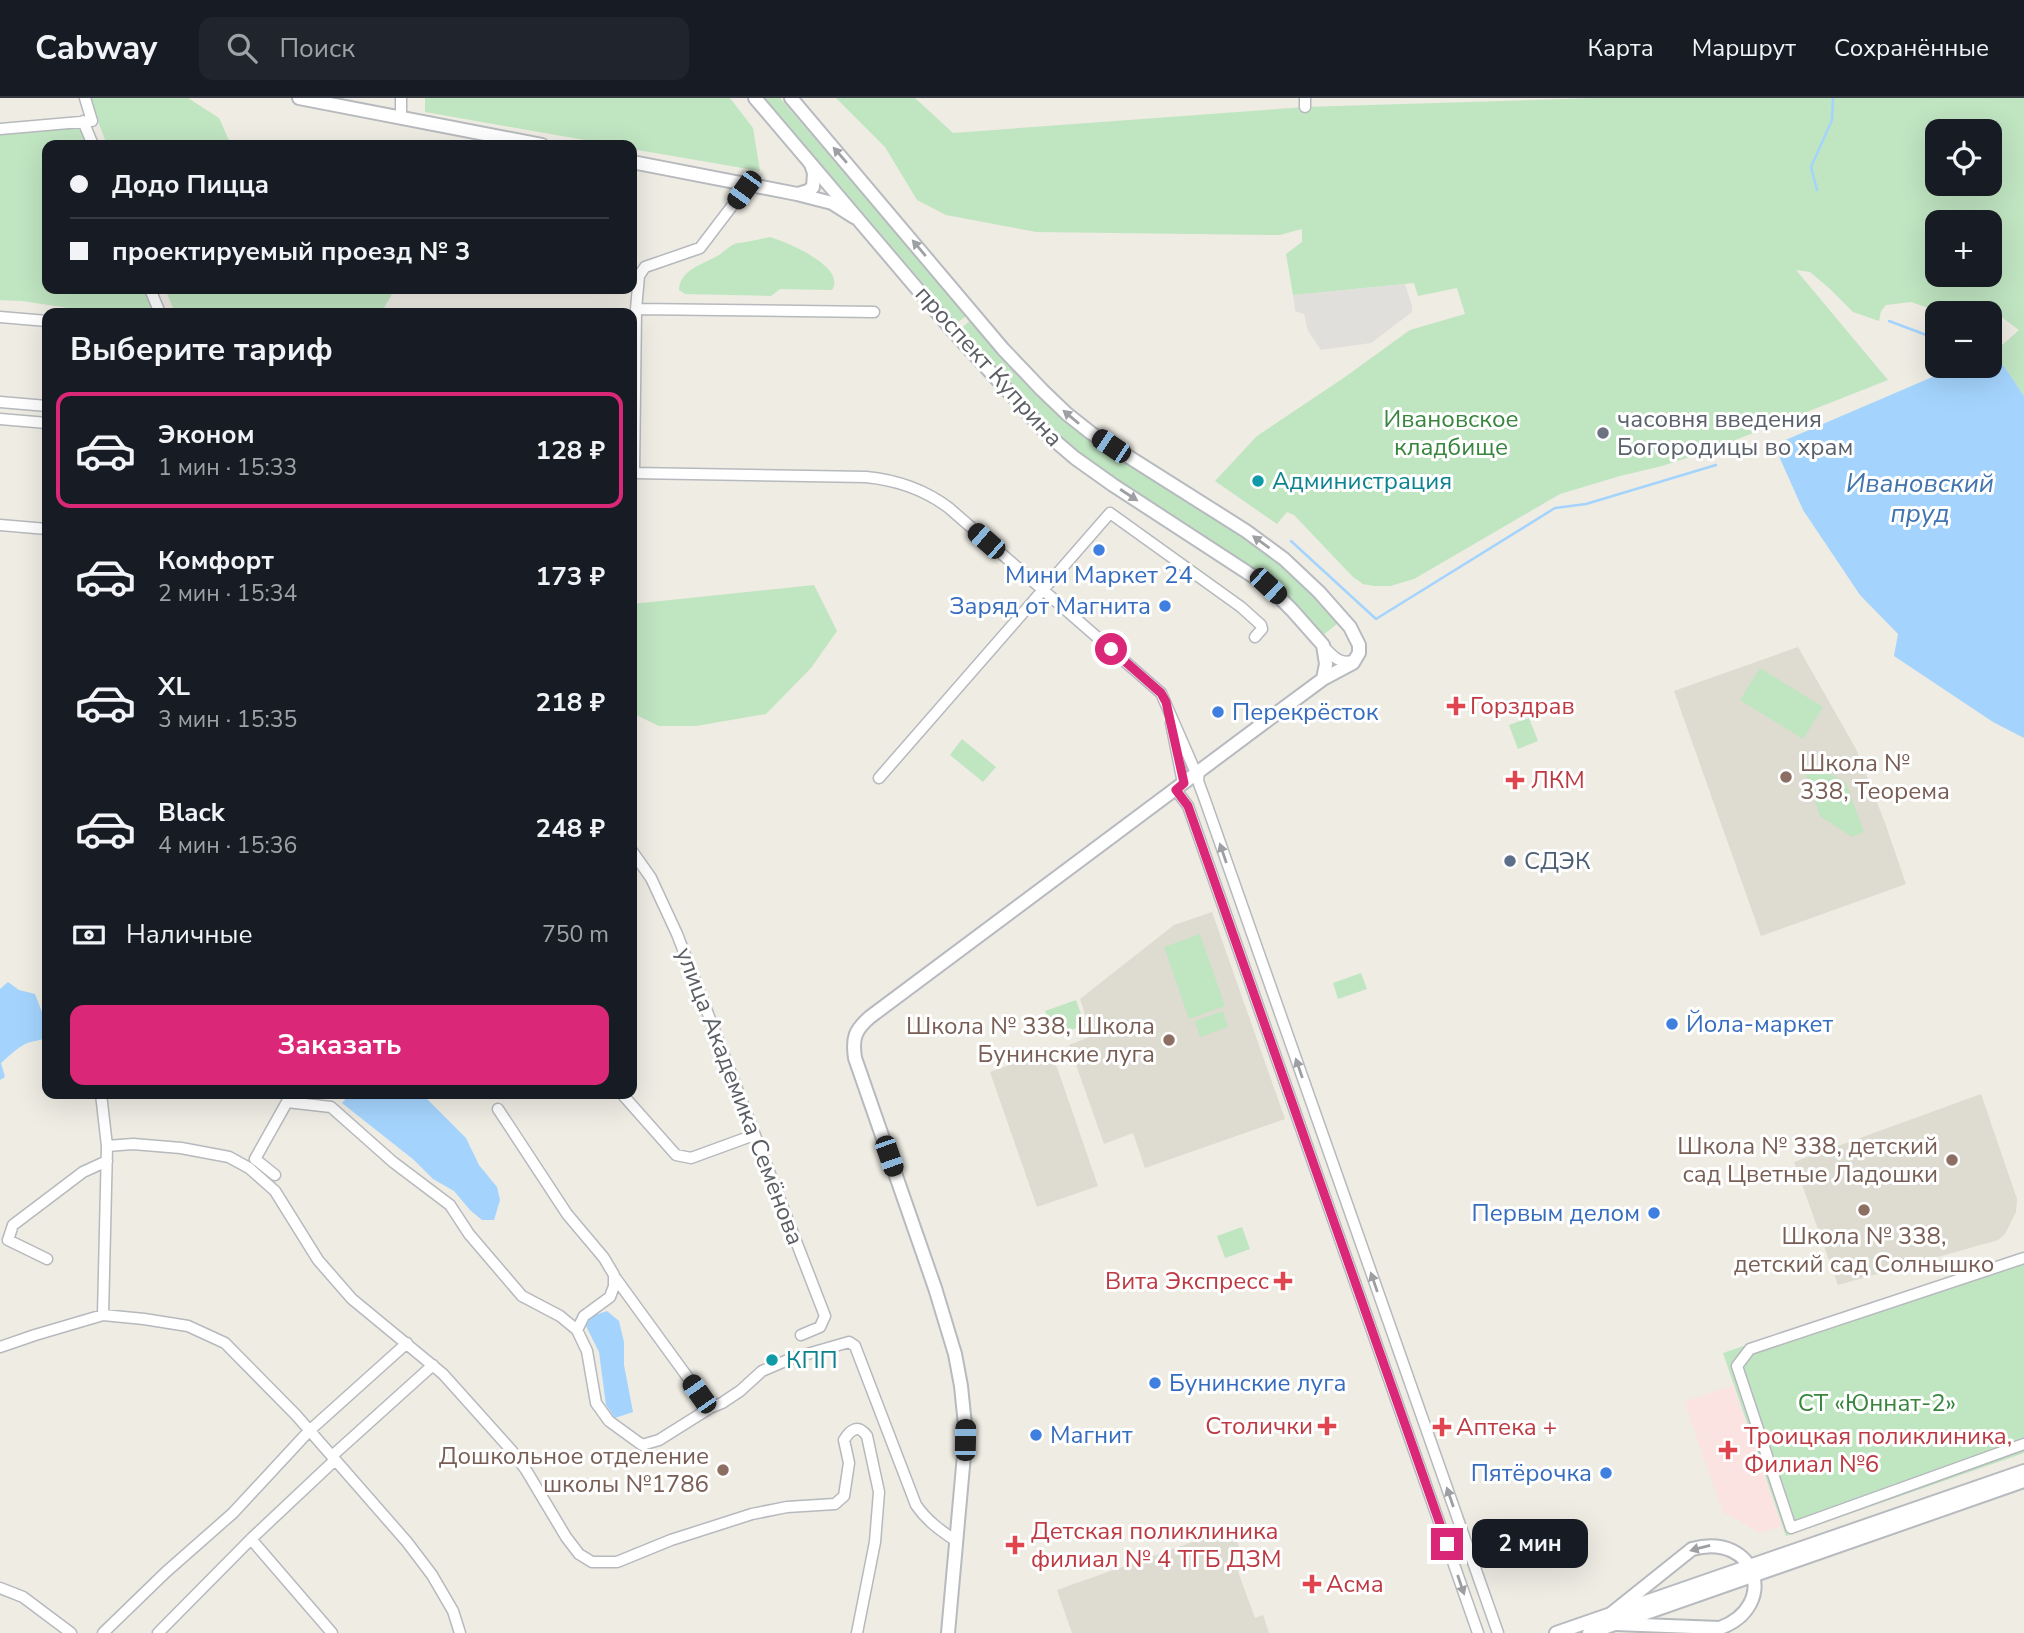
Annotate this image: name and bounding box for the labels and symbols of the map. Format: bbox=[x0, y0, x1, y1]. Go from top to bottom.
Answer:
one-way arrow bbox=[832, 146, 848, 164]
car bbox=[724, 167, 765, 213]
one-way arrow bbox=[912, 240, 927, 257]
street label: проспект Куприна bbox=[908, 279, 1070, 453]
park label: Ивановское кладбище bbox=[1383, 403, 1519, 463]
place label: часовня введения Богородицы во храм bbox=[1617, 403, 1853, 463]
one-way arrow bbox=[1062, 409, 1080, 425]
marker: часовня введения Богородицы во храм bbox=[1595, 425, 1611, 441]
car bbox=[1088, 426, 1135, 466]
place label: Администрация bbox=[1272, 465, 1452, 497]
water label: Ивановский пруд bbox=[1846, 466, 1994, 531]
marker: Администрация bbox=[1250, 473, 1266, 489]
one-way arrow bbox=[1119, 489, 1139, 502]
car bbox=[964, 519, 1009, 563]
one-way arrow bbox=[1252, 535, 1270, 549]
marker: Мини Маркет 24 bbox=[1091, 542, 1107, 558]
place label: Мини Маркет 24 bbox=[1005, 559, 1193, 591]
car bbox=[1246, 564, 1291, 608]
place label: Заряд от Магнита bbox=[949, 590, 1151, 622]
marker: Заряд от Магнита bbox=[1157, 598, 1173, 614]
route start bbox=[1095, 633, 1127, 665]
place label: Горздрав bbox=[1470, 690, 1575, 722]
place label: Перекрёсток bbox=[1232, 696, 1379, 728]
marker: Горздрав bbox=[1448, 698, 1464, 714]
marker: Перекрёсток bbox=[1210, 704, 1226, 720]
place label: Школа № 338, Теорема bbox=[1800, 747, 1950, 807]
place label: ЛКМ bbox=[1531, 764, 1585, 796]
marker: Школа № 338, Теорема bbox=[1778, 769, 1794, 785]
marker: ЛКМ bbox=[1505, 770, 1525, 790]
one-way arrow bbox=[1217, 843, 1228, 864]
place label: СДЭК bbox=[1524, 845, 1591, 877]
marker: СДЭК bbox=[1502, 853, 1518, 869]
street label: улица Академика Семёнова bbox=[668, 943, 812, 1249]
place label: Йола-маркет bbox=[1686, 1008, 1834, 1040]
place label: Школа № 338, Школа Бунинские луга bbox=[906, 1010, 1155, 1070]
marker: Йола-маркет bbox=[1664, 1016, 1680, 1032]
marker: Школа № 338, Школа Бунинские луга bbox=[1161, 1032, 1177, 1048]
one-way arrow bbox=[1293, 1057, 1304, 1078]
place label: Школа № 338, детский сад Цветные Ладошки bbox=[1677, 1130, 1938, 1190]
car bbox=[873, 1133, 906, 1179]
marker: Школа № 338, детский сад Цветные Ладошки bbox=[1944, 1152, 1960, 1168]
place label: Первым делом bbox=[1472, 1197, 1640, 1229]
marker: Школа № 338, детский сад Солнышко bbox=[1856, 1202, 1872, 1218]
marker: Первым делом bbox=[1646, 1205, 1662, 1221]
place label: Школа № 338, детский сад Солнышко bbox=[1734, 1220, 1994, 1280]
place label: Вита Экспресс bbox=[1105, 1265, 1269, 1297]
one-way arrow bbox=[1368, 1272, 1379, 1293]
marker: Вита Экспресс bbox=[1275, 1273, 1291, 1289]
place label: КПП bbox=[786, 1344, 838, 1376]
marker: КПП bbox=[764, 1352, 780, 1368]
place label: Бунинские луга bbox=[1169, 1367, 1347, 1399]
car bbox=[679, 1371, 720, 1417]
marker: Бунинские луга bbox=[1147, 1375, 1163, 1391]
park label: СТ «Юннат-2» bbox=[1798, 1387, 1956, 1419]
place label: Столички bbox=[1205, 1410, 1313, 1442]
place label: Аптека + bbox=[1456, 1411, 1557, 1443]
marker: Столички bbox=[1319, 1418, 1335, 1434]
car bbox=[955, 1419, 976, 1461]
place label: Магнит bbox=[1050, 1419, 1133, 1451]
marker: Аптека + bbox=[1434, 1419, 1450, 1435]
place label: Троицкая поликлиника, Филиал №6 bbox=[1744, 1420, 2012, 1480]
marker: Магнит bbox=[1028, 1427, 1044, 1443]
place label: Дошкольное отделение школы №1786 bbox=[439, 1440, 709, 1500]
marker: Троицкая поликлиника, Филиал №6 bbox=[1718, 1440, 1738, 1460]
place label: Пятёрочка bbox=[1471, 1457, 1592, 1489]
marker: Дошкольное отделение школы №1786 bbox=[715, 1462, 731, 1478]
marker: Пятёрочка bbox=[1598, 1465, 1614, 1481]
one-way arrow bbox=[1444, 1486, 1455, 1507]
place label: Детская поликлиника филиал № 4 ТГБ ДЗМ bbox=[1031, 1515, 1281, 1575]
callout: 2 мин bbox=[1472, 1520, 1587, 1568]
route end bbox=[1431, 1528, 1463, 1560]
marker: Детская поликлиника филиал № 4 ТГБ ДЗМ bbox=[1005, 1535, 1025, 1555]
one-way arrow bbox=[1688, 1543, 1710, 1554]
place label: Асма bbox=[1326, 1568, 1384, 1600]
one-way arrow bbox=[1456, 1575, 1467, 1596]
marker: Асма bbox=[1304, 1576, 1320, 1592]

